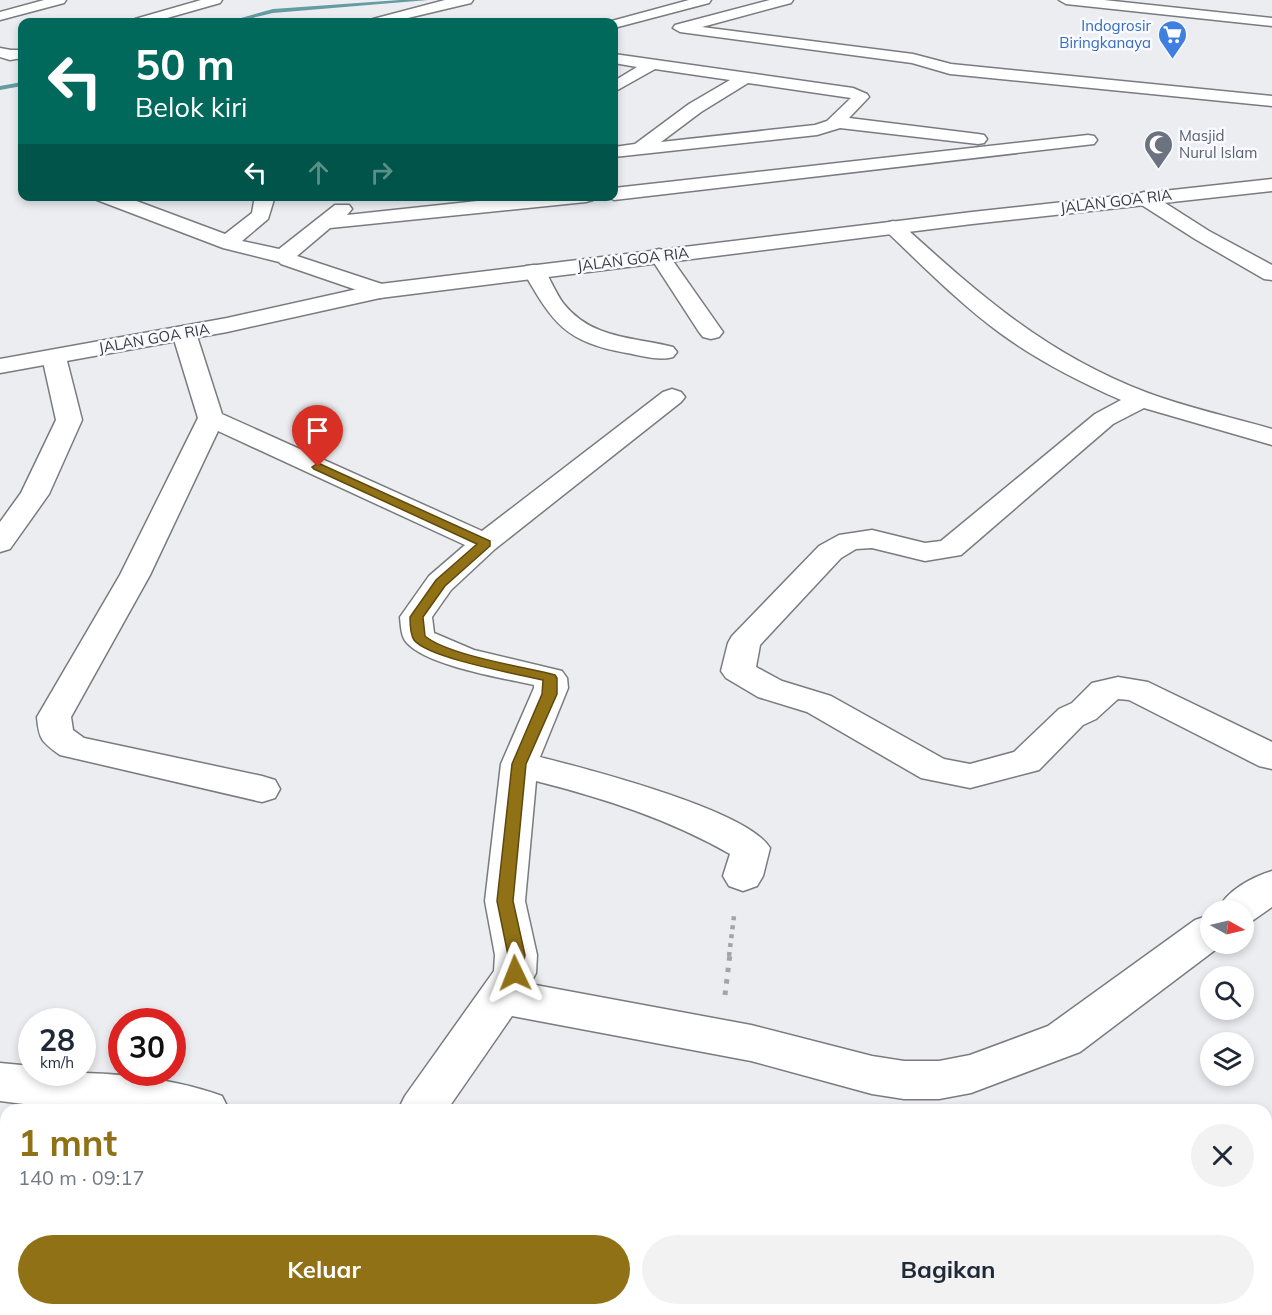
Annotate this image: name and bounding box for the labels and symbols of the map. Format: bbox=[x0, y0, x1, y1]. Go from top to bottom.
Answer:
place label: Indogrosir Biringkanaya bbox=[1059, 16, 1152, 52]
supermarket icon: Indogrosir Biringkanaya bbox=[1156, 18, 1188, 60]
place label: Masjid Nurul Islam bbox=[1179, 126, 1258, 162]
mosque icon: Masjid Nurul Islam bbox=[1142, 128, 1174, 170]
street label: JALAN GOA RIA bbox=[1059, 185, 1173, 217]
street label: JALAN GOA RIA bbox=[576, 243, 690, 275]
street label: JALAN GOA RIA bbox=[97, 319, 211, 357]
pin bbox=[292, 405, 343, 467]
north arrow bbox=[1200, 900, 1254, 954]
position arrow bbox=[483, 941, 547, 1005]
speed limit sign: 30 bbox=[108, 1008, 186, 1086]

